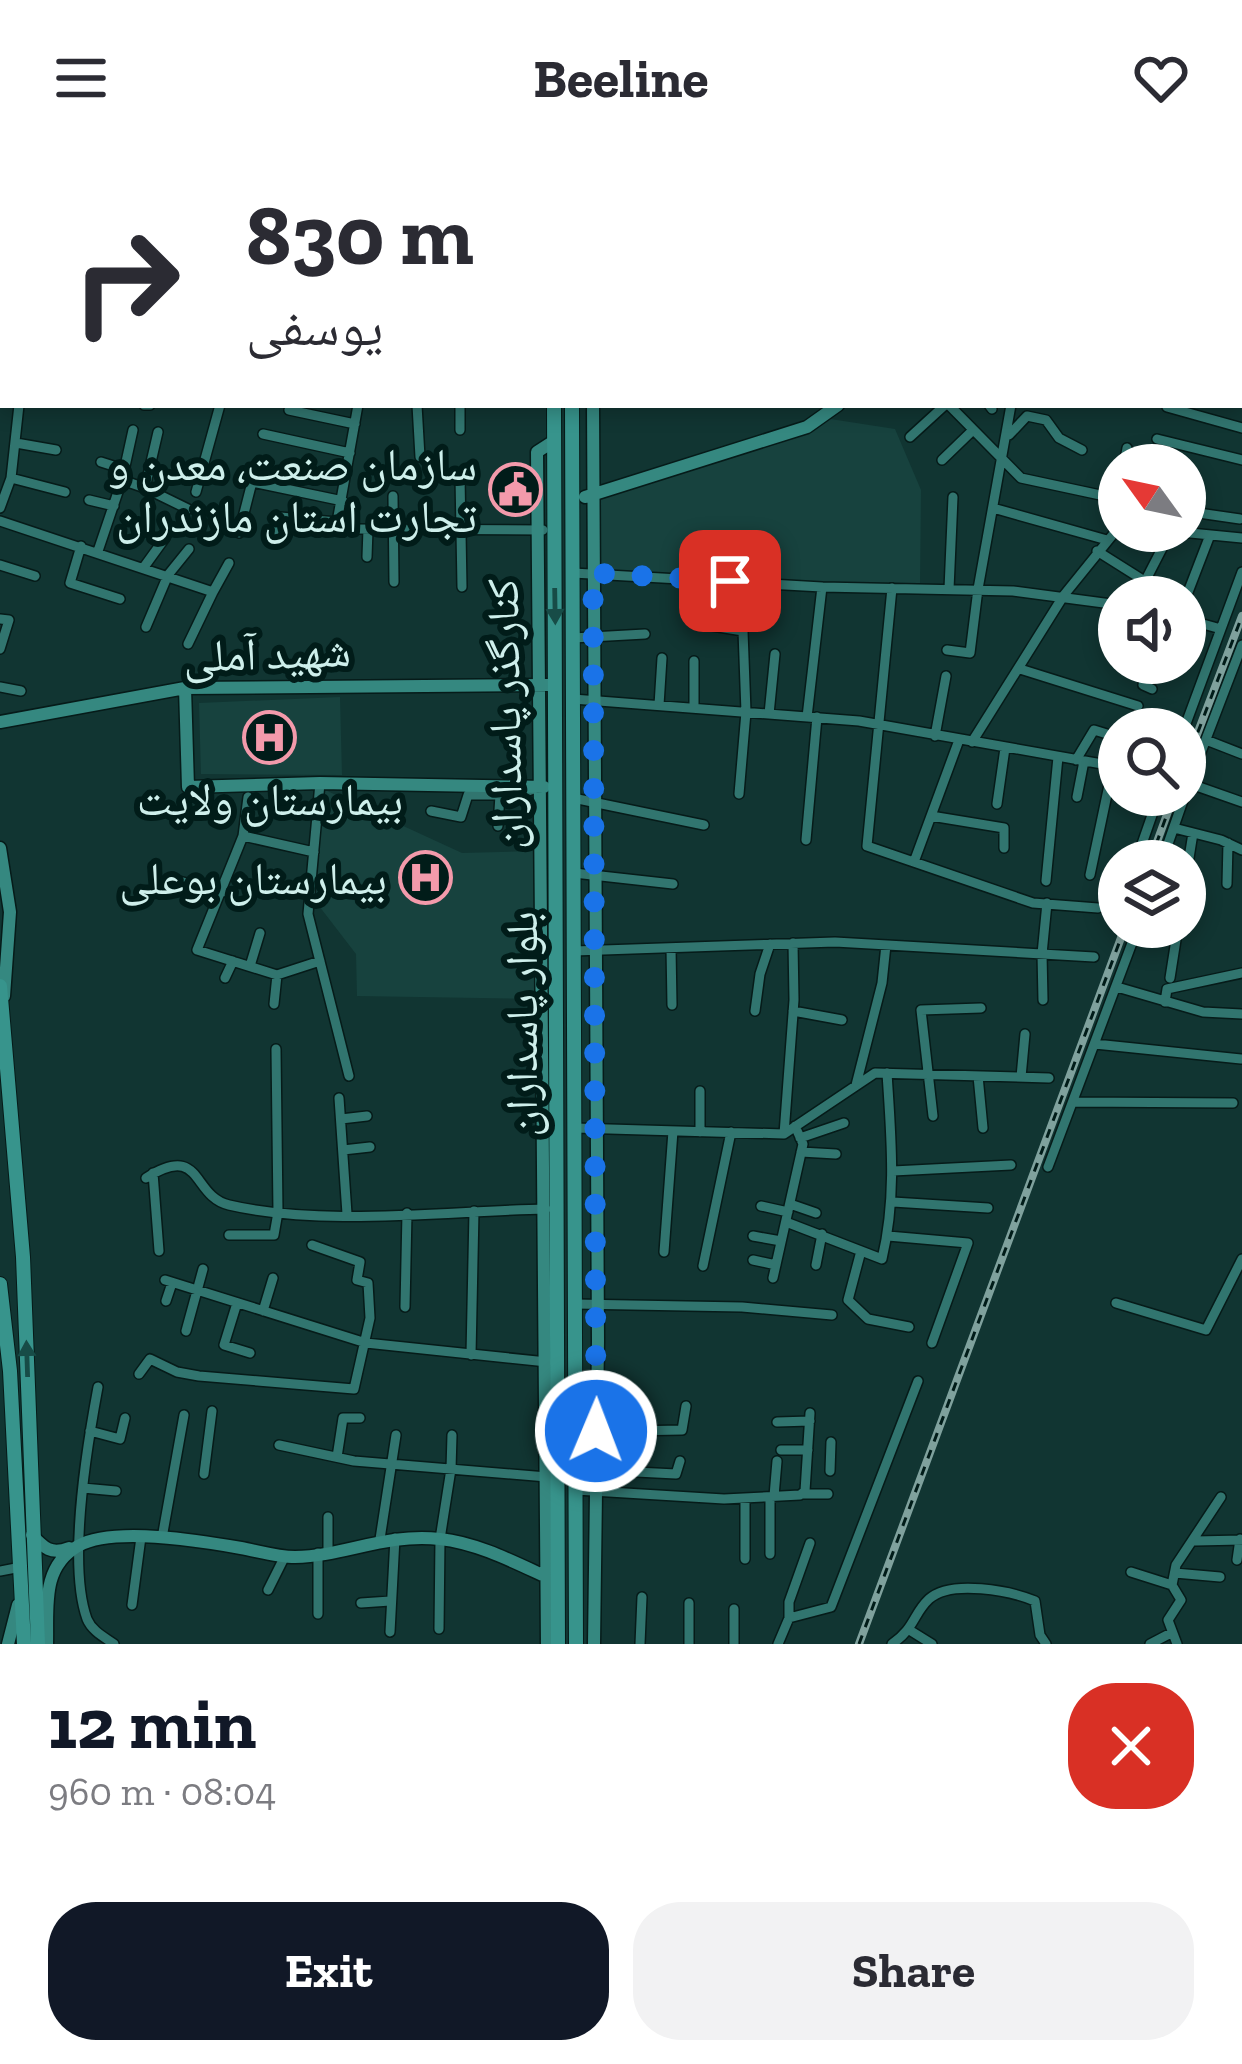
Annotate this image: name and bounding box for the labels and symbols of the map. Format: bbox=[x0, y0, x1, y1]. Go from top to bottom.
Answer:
place label: سازمان صنعت، معدن و تجارت استان مازندران bbox=[108, 438, 477, 544]
north arrow bbox=[1098, 444, 1206, 552]
public building icon: سازمان صنعت، معدن و تجارت استان مازندران bbox=[488, 462, 544, 518]
pin bbox=[679, 530, 781, 632]
street label: کنارگذر پاسداران bbox=[476, 578, 534, 850]
one-way arrow bbox=[546, 588, 565, 626]
street label: شهید آملی bbox=[182, 624, 352, 684]
hospital icon: بیمارستان ولایت bbox=[242, 710, 298, 766]
place label: بیمارستان ولایت bbox=[137, 773, 403, 827]
hospital icon: بیمارستان بوعلی bbox=[398, 850, 454, 906]
place label: بیمارستان بوعلی bbox=[119, 852, 387, 906]
street label: بلوار پاسداران bbox=[495, 911, 549, 1137]
one-way arrow bbox=[17, 1339, 36, 1377]
position arrow bbox=[533, 1368, 659, 1494]

